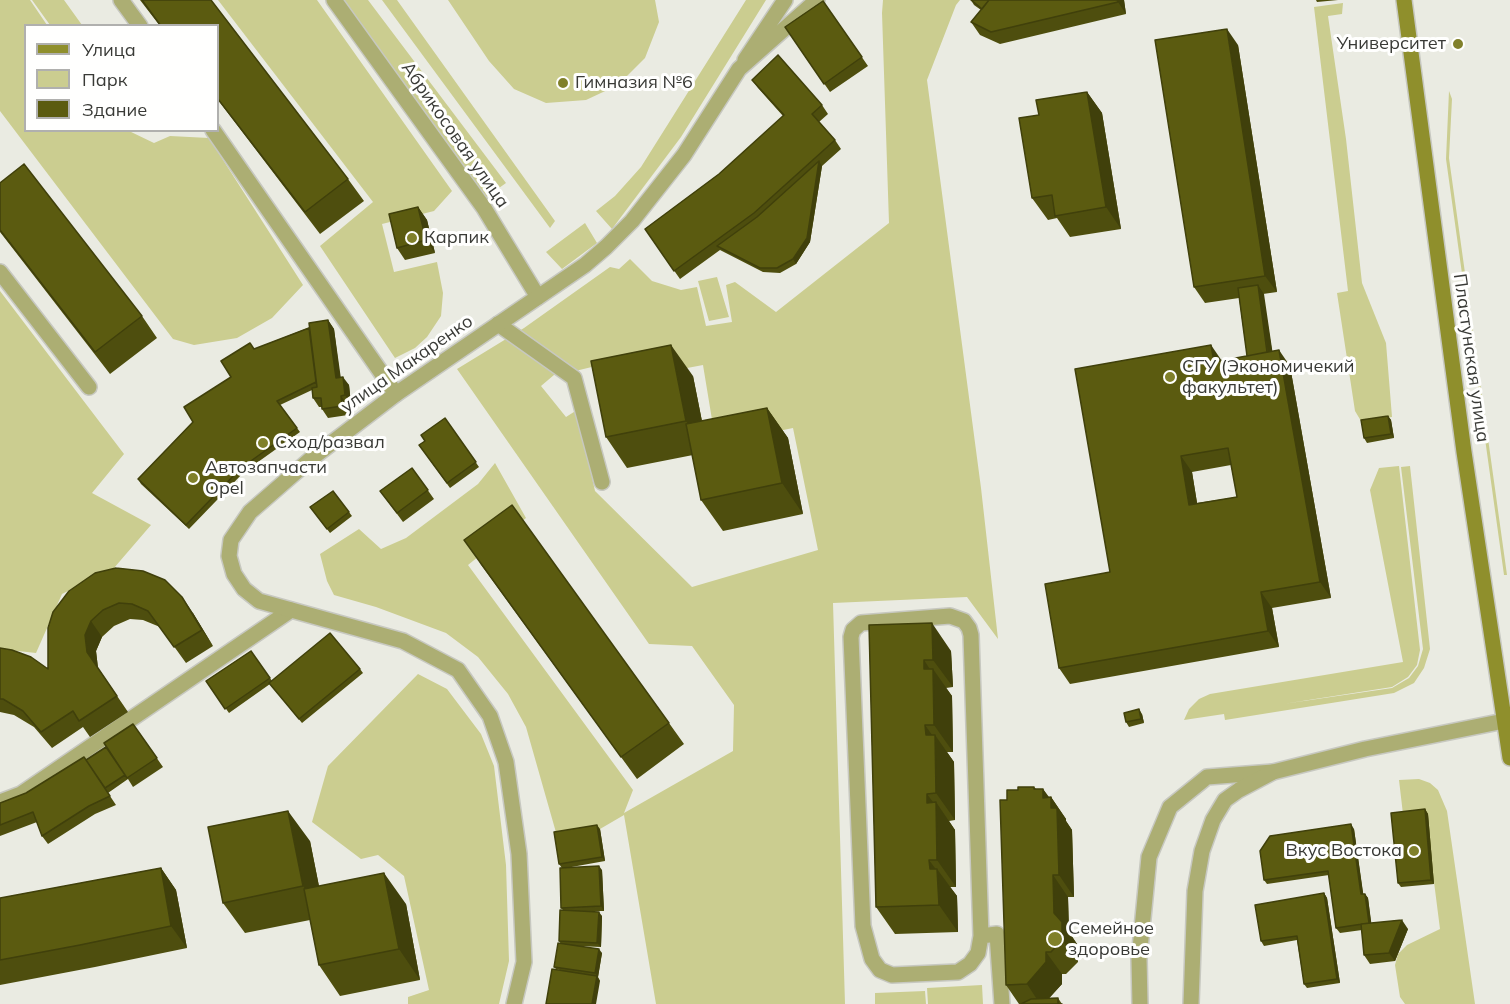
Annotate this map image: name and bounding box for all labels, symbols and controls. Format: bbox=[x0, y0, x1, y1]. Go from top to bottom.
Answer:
legend bbox=[24, 24, 219, 132]
place label: Университет bbox=[1336, 33, 1446, 55]
marker: Университет bbox=[1451, 37, 1465, 51]
text: Улица bbox=[82, 38, 136, 61]
street label: Абрикосовая улица bbox=[397, 58, 513, 212]
text: Парк bbox=[82, 68, 127, 91]
place label: Гимназия №6 bbox=[575, 72, 693, 94]
marker: Гимназия №6 bbox=[556, 76, 570, 90]
text: Здание bbox=[82, 98, 147, 121]
place label: Карпик bbox=[424, 227, 489, 249]
marker: Карпик bbox=[405, 231, 419, 245]
street label: Пластунская улица bbox=[1448, 272, 1494, 444]
street label: улица Макаренко bbox=[337, 310, 477, 418]
place label: СГУ (Экономичекий факультет) bbox=[1182, 356, 1354, 398]
marker: СГУ (Экономичекий факультет) bbox=[1163, 370, 1177, 384]
place label: Сход/развал bbox=[275, 432, 385, 454]
marker: Сход/развал bbox=[256, 436, 270, 450]
place label: Автозапчасти Opel bbox=[205, 457, 327, 500]
marker: Автозапчасти Opel bbox=[186, 471, 200, 485]
place label: Вкус Востока bbox=[1286, 840, 1402, 862]
marker: Вкус Востока bbox=[1407, 844, 1421, 858]
place label: Семейное здоровье bbox=[1068, 918, 1154, 960]
marker: Семейное здоровье bbox=[1046, 930, 1064, 948]

